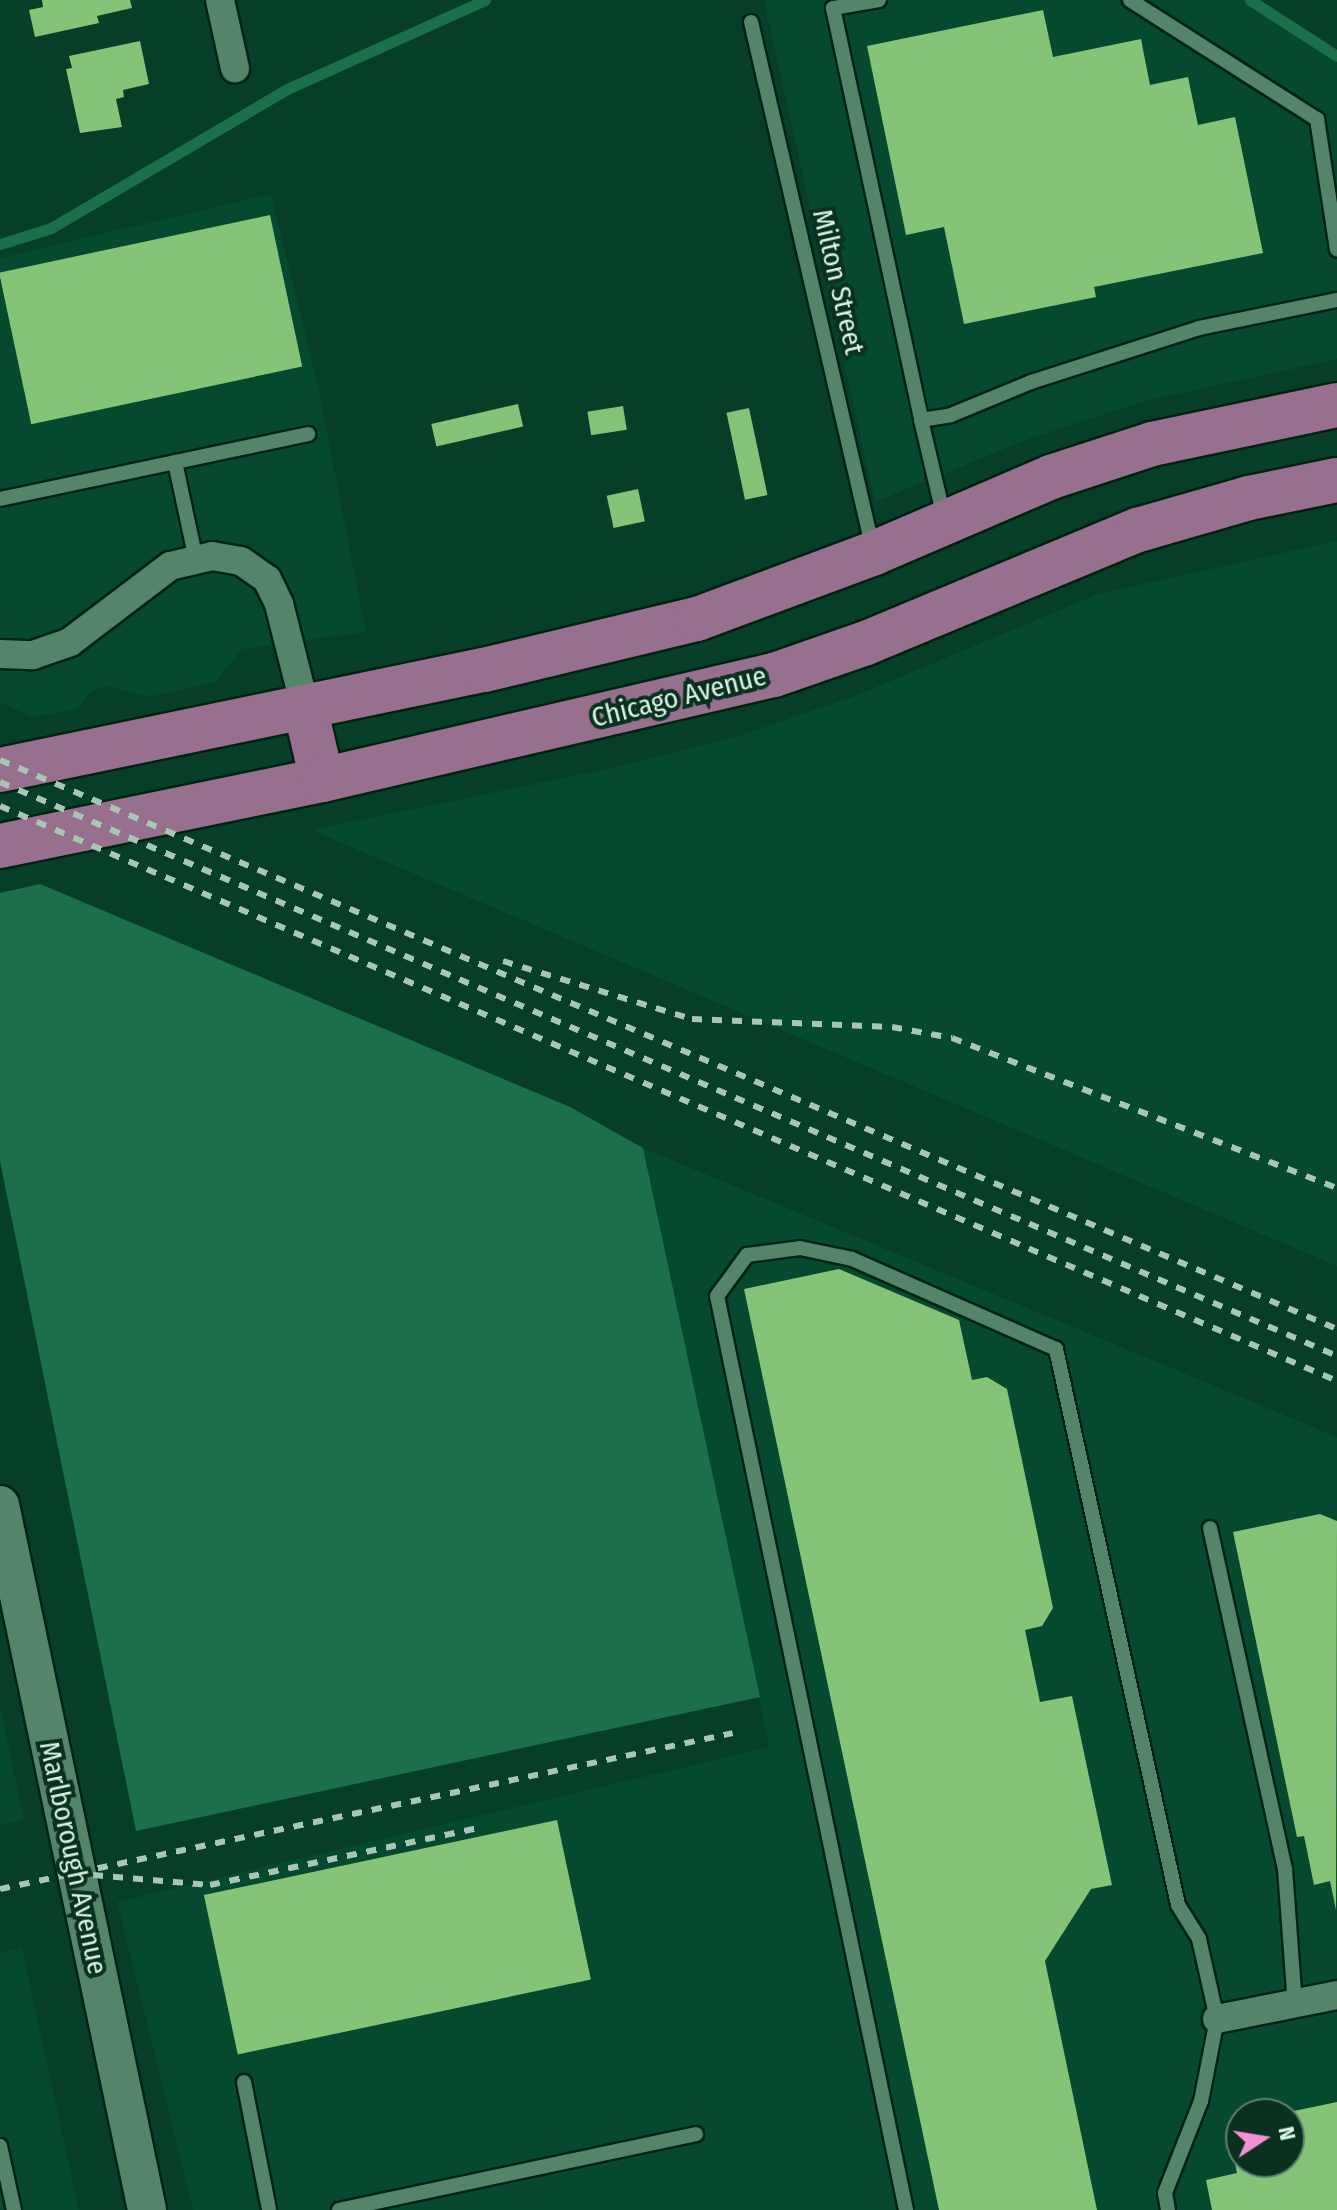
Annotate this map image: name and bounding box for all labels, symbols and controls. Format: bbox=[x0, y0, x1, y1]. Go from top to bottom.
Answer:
street label: Milton Street bbox=[805, 206, 871, 358]
street label: Chicago Avenue bbox=[588, 659, 770, 735]
street label: Marlborough Avenue bbox=[32, 1738, 114, 1978]
north arrow bbox=[1225, 2098, 1305, 2178]
text: N bbox=[1272, 2124, 1302, 2143]

